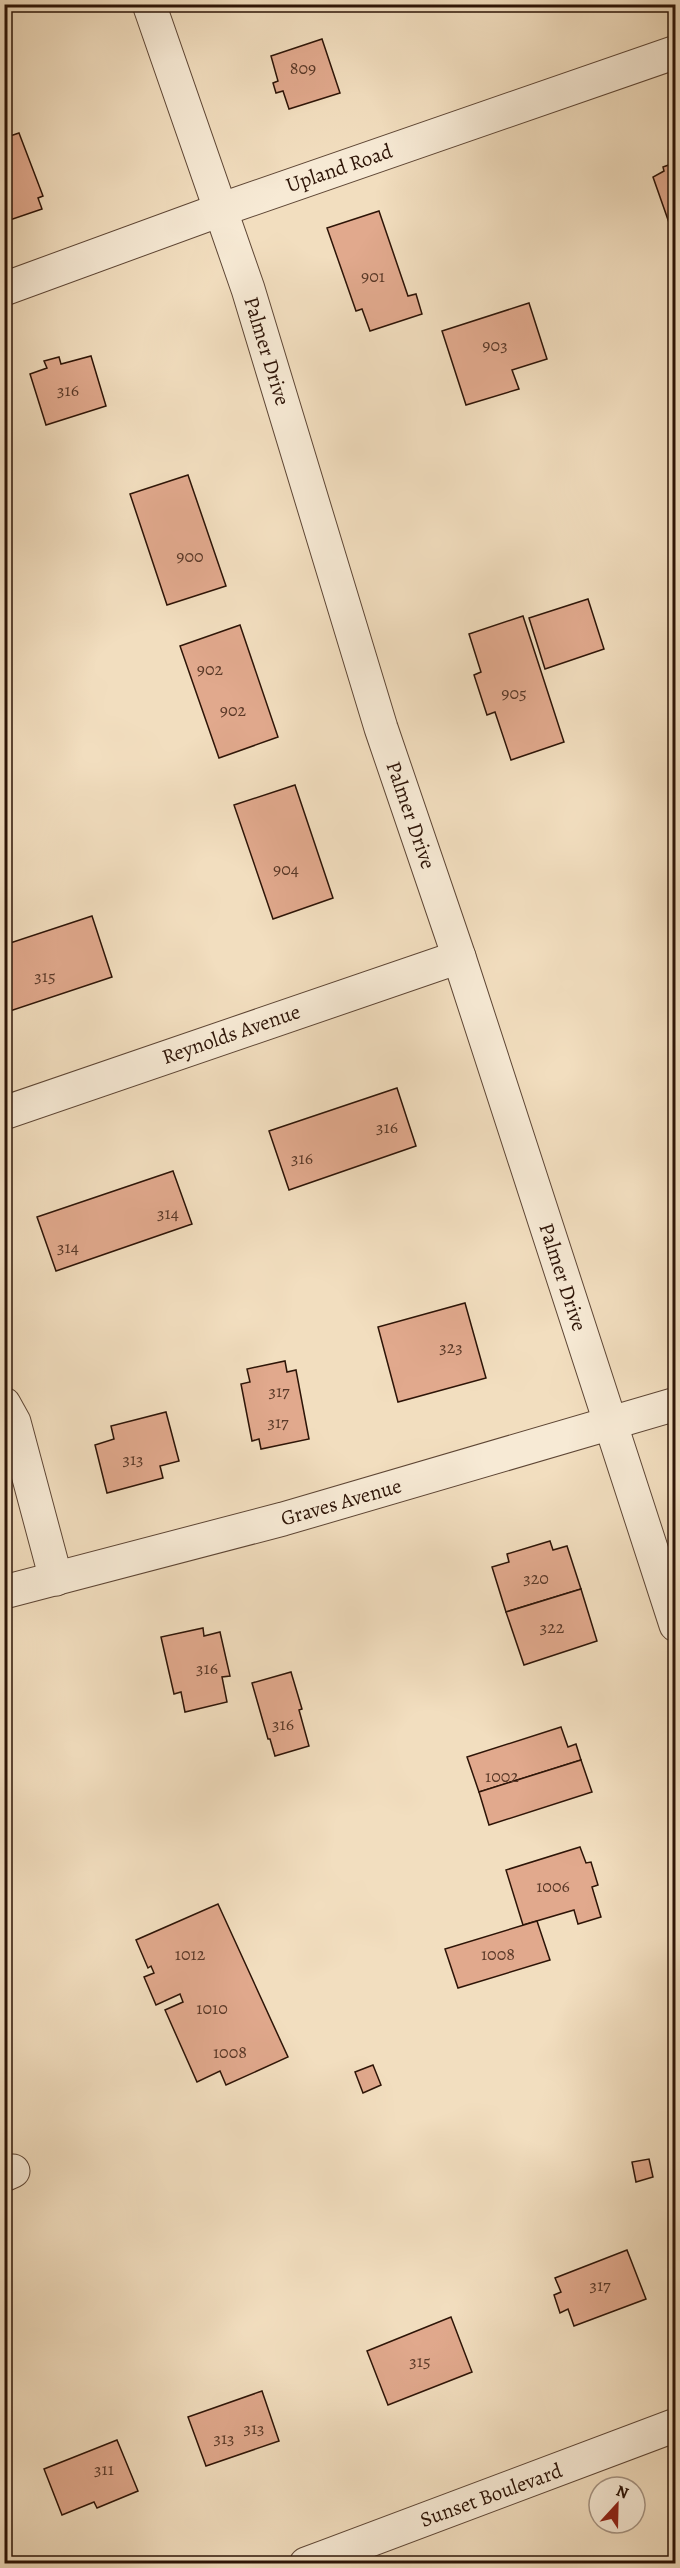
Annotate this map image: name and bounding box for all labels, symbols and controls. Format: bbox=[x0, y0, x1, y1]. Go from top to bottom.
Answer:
house number: 809 bbox=[290, 56, 316, 80]
street label: Upland Road bbox=[282, 137, 397, 199]
house number: 901 bbox=[361, 264, 385, 288]
street label: Palmer Drive bbox=[237, 293, 297, 409]
house number: 903 bbox=[482, 333, 508, 357]
house number: 316 bbox=[57, 378, 79, 402]
house number: 900 bbox=[176, 544, 204, 568]
house number: 902 bbox=[197, 657, 224, 681]
house number: 905 bbox=[501, 681, 527, 705]
house number: 902 bbox=[220, 698, 247, 722]
street label: Palmer Drive bbox=[379, 757, 443, 873]
house number: 904 bbox=[273, 857, 299, 881]
house number: 315 bbox=[34, 964, 56, 988]
street label: Reynolds Avenue bbox=[158, 997, 304, 1071]
house number: 316 bbox=[376, 1115, 398, 1139]
house number: 316 bbox=[291, 1146, 313, 1170]
house number: 314 bbox=[157, 1201, 179, 1225]
street label: Palmer Drive bbox=[532, 1219, 594, 1335]
house number: 314 bbox=[57, 1235, 79, 1259]
house number: 323 bbox=[439, 1335, 463, 1359]
house number: 317 bbox=[268, 1379, 290, 1403]
house number: 317 bbox=[267, 1410, 289, 1434]
house number: 313 bbox=[122, 1447, 144, 1471]
street label: Graves Avenue bbox=[277, 1471, 405, 1533]
house number: 320 bbox=[523, 1566, 549, 1590]
house number: 322 bbox=[540, 1615, 565, 1639]
house number: 316 bbox=[196, 1656, 218, 1680]
house number: 316 bbox=[272, 1712, 294, 1736]
house number: 1002 bbox=[485, 1764, 519, 1788]
house number: 1006 bbox=[536, 1874, 570, 1898]
house number: 1012 bbox=[175, 1942, 206, 1966]
house number: 1008 bbox=[481, 1942, 515, 1966]
house number: 1010 bbox=[196, 1996, 228, 2020]
house number: 1008 bbox=[213, 2040, 247, 2064]
house number: 317 bbox=[589, 2273, 611, 2297]
house number: 315 bbox=[409, 2349, 431, 2373]
house number: 313 bbox=[243, 2416, 265, 2440]
house number: 313 bbox=[213, 2426, 235, 2450]
street label: Sunset Boulevard bbox=[416, 2456, 567, 2534]
house number: 311 bbox=[94, 2457, 114, 2481]
north arrow bbox=[587, 2475, 647, 2535]
text: N bbox=[613, 2480, 632, 2505]

